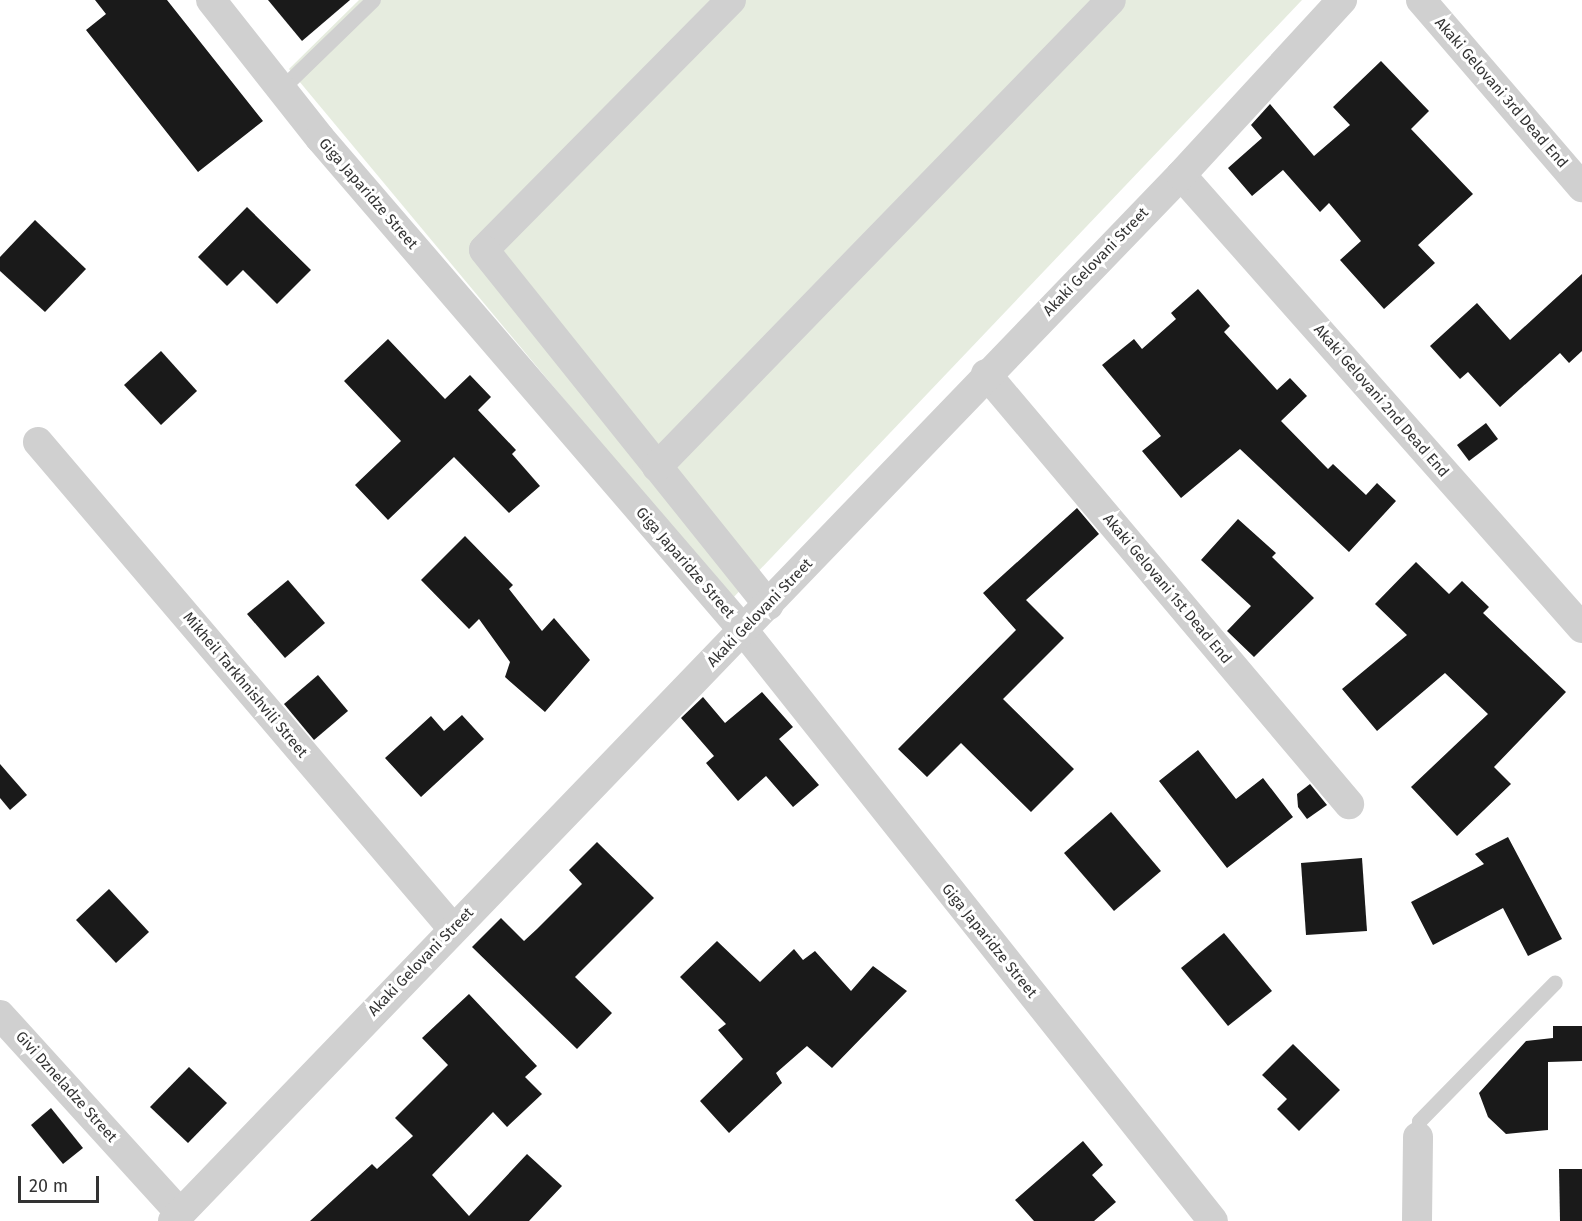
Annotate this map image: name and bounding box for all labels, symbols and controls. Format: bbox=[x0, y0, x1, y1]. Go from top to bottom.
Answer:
street label: Akaki Gelovani 3rd Dead End bbox=[1431, 14, 1571, 172]
street label: Giga Japaridze Street bbox=[315, 135, 421, 253]
street label: Akaki Gelovani Street bbox=[1040, 204, 1152, 320]
street label: Akaki Gelovani 2nd Dead End bbox=[1310, 321, 1452, 481]
street label: Giga Japaridze Street bbox=[632, 504, 738, 622]
street label: Akaki Gelovani 1st Dead End bbox=[1099, 510, 1235, 668]
street label: Akaki Gelovani Street bbox=[704, 555, 816, 671]
street label: Mikheil Tarkhnishvili Street bbox=[179, 609, 311, 761]
street label: Giga Japaridze Street bbox=[938, 880, 1040, 1002]
street label: Akaki Gelovani Street bbox=[365, 904, 477, 1020]
street label: Givi Dzneladze Street bbox=[11, 1028, 121, 1146]
scale bar bbox=[21, 1164, 102, 1202]
text: 20 m bbox=[29, 1175, 68, 1197]

